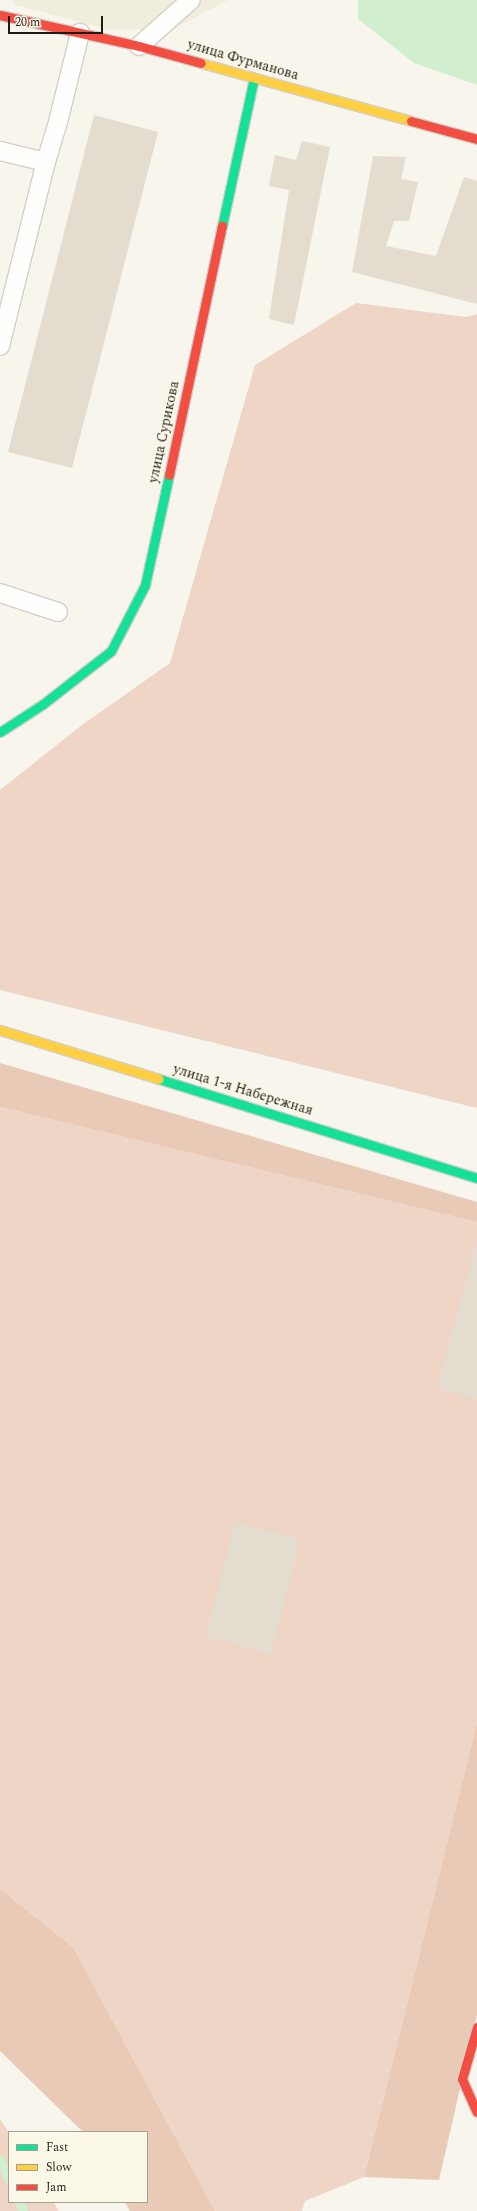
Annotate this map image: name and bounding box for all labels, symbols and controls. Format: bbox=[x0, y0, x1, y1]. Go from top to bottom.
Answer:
scale bar bbox=[10, 8, 105, 34]
text: 20 m bbox=[15, 13, 40, 32]
street label: улица Фурманова bbox=[186, 36, 300, 84]
street label: улица Сурикова bbox=[145, 379, 183, 485]
street label: улица 1-я Набережная bbox=[171, 1061, 315, 1119]
legend bbox=[8, 2131, 148, 2203]
text: Fast bbox=[46, 2138, 68, 2157]
text: Slow bbox=[46, 2158, 71, 2177]
text: Jam bbox=[46, 2178, 67, 2197]

